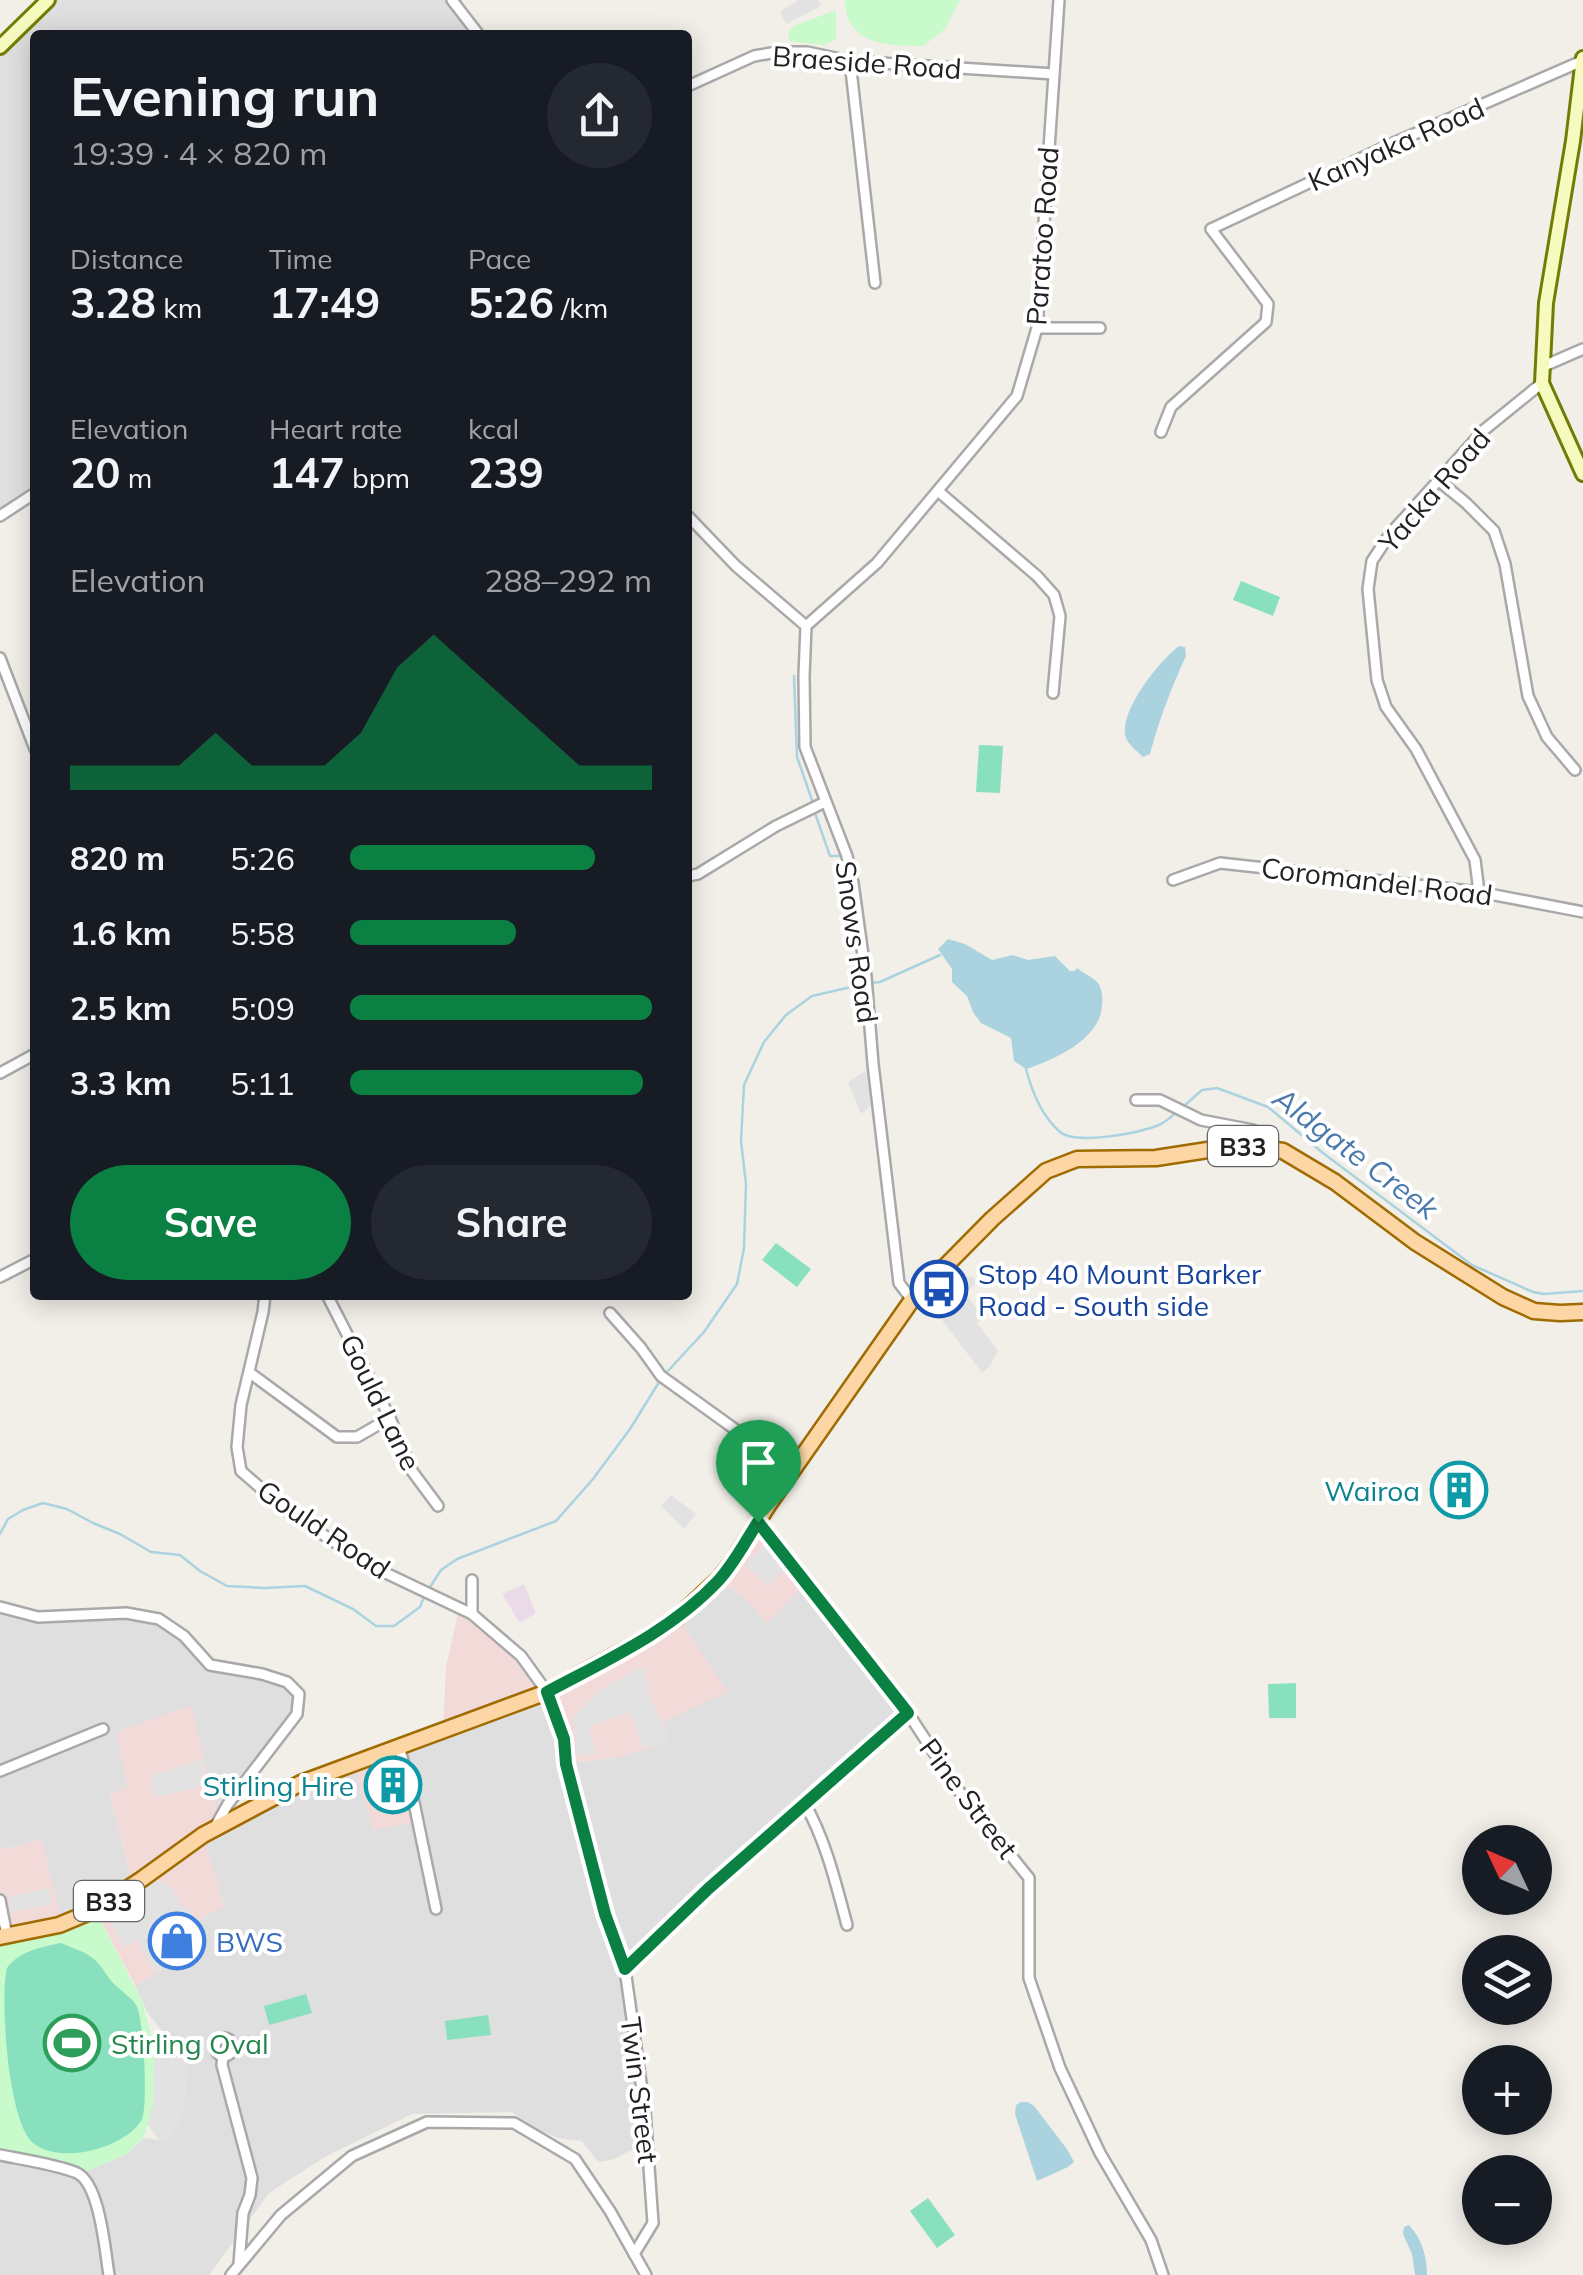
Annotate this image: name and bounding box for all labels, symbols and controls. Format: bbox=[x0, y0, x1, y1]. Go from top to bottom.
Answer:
street label: Braeside Road bbox=[771, 38, 963, 86]
text: Evening run bbox=[70, 61, 379, 130]
button: share bbox=[547, 63, 652, 168]
street label: Kanyaka Road bbox=[1302, 90, 1490, 198]
text: 19:39 · 4 × 820 m bbox=[70, 133, 327, 173]
street label: Paratoo Road bbox=[1018, 146, 1066, 326]
text: Distance bbox=[70, 241, 183, 276]
text: Time bbox=[269, 241, 332, 276]
text: Pace bbox=[468, 241, 531, 276]
text: 3.28 bbox=[70, 276, 156, 329]
text: 17:49 bbox=[269, 276, 380, 329]
text: 5:26 bbox=[468, 276, 554, 329]
text: km bbox=[156, 290, 202, 325]
text: /km bbox=[554, 290, 608, 325]
text: Elevation bbox=[70, 411, 188, 446]
text: Heart rate bbox=[269, 411, 402, 446]
text: kcal bbox=[468, 411, 519, 446]
street label: Yacka Road bbox=[1370, 421, 1497, 560]
text: 20 bbox=[70, 446, 120, 499]
text: 147 bbox=[269, 446, 345, 499]
text: 239 bbox=[468, 446, 544, 499]
text: m bbox=[120, 460, 152, 495]
text: bpm bbox=[345, 460, 410, 495]
text: Elevation bbox=[70, 560, 205, 600]
text: 288–292 m bbox=[484, 560, 652, 600]
text: 820 m bbox=[70, 838, 165, 878]
text: 5:26 bbox=[230, 838, 295, 878]
street label: Coromandel Road bbox=[1259, 849, 1495, 913]
street label: Snows Road bbox=[828, 859, 886, 1025]
text: 1.6 km bbox=[70, 913, 172, 953]
text: 5:58 bbox=[230, 913, 295, 953]
text: 2.5 km bbox=[70, 988, 172, 1028]
text: 5:09 bbox=[230, 988, 295, 1028]
text: 3.3 km bbox=[70, 1063, 172, 1103]
text: 5:11 bbox=[230, 1063, 295, 1103]
water label: Aldgate Creek bbox=[1265, 1078, 1447, 1228]
road number: B33 bbox=[1208, 1126, 1278, 1166]
button: Save bbox=[70, 1165, 351, 1280]
button: Share bbox=[371, 1165, 652, 1280]
place label: Stop 40 Mount Barker Road - South side bbox=[978, 1256, 1262, 1323]
bus stop icon: Stop 40 Mount Barker Road - South side bbox=[909, 1259, 969, 1319]
street label: Gould Lane bbox=[333, 1328, 429, 1476]
pin bbox=[716, 1420, 801, 1523]
icon: arrive bbox=[731, 1435, 786, 1490]
building icon: Wairoa bbox=[1429, 1460, 1489, 1520]
street label: Gould Road bbox=[251, 1472, 397, 1586]
place label: Wairoa bbox=[1324, 1473, 1420, 1508]
street label: Pine Street bbox=[913, 1731, 1026, 1865]
building icon: Stirling Hire bbox=[363, 1755, 423, 1815]
place label: Stirling Hire bbox=[203, 1768, 354, 1803]
north arrow bbox=[1462, 1825, 1552, 1915]
map controls bbox=[1462, 1825, 1552, 2245]
road number: B33 bbox=[74, 1881, 144, 1921]
shop icon: BWS bbox=[147, 1911, 207, 1971]
place label: BWS bbox=[216, 1924, 283, 1959]
button: layers bbox=[1462, 1935, 1552, 2025]
sports icon: Stirling Oval bbox=[42, 2013, 102, 2073]
street label: Twin Street bbox=[614, 2015, 666, 2165]
place label: Stirling Oval bbox=[111, 2026, 269, 2061]
button: + bbox=[1462, 2045, 1552, 2135]
button: − bbox=[1462, 2155, 1552, 2245]

